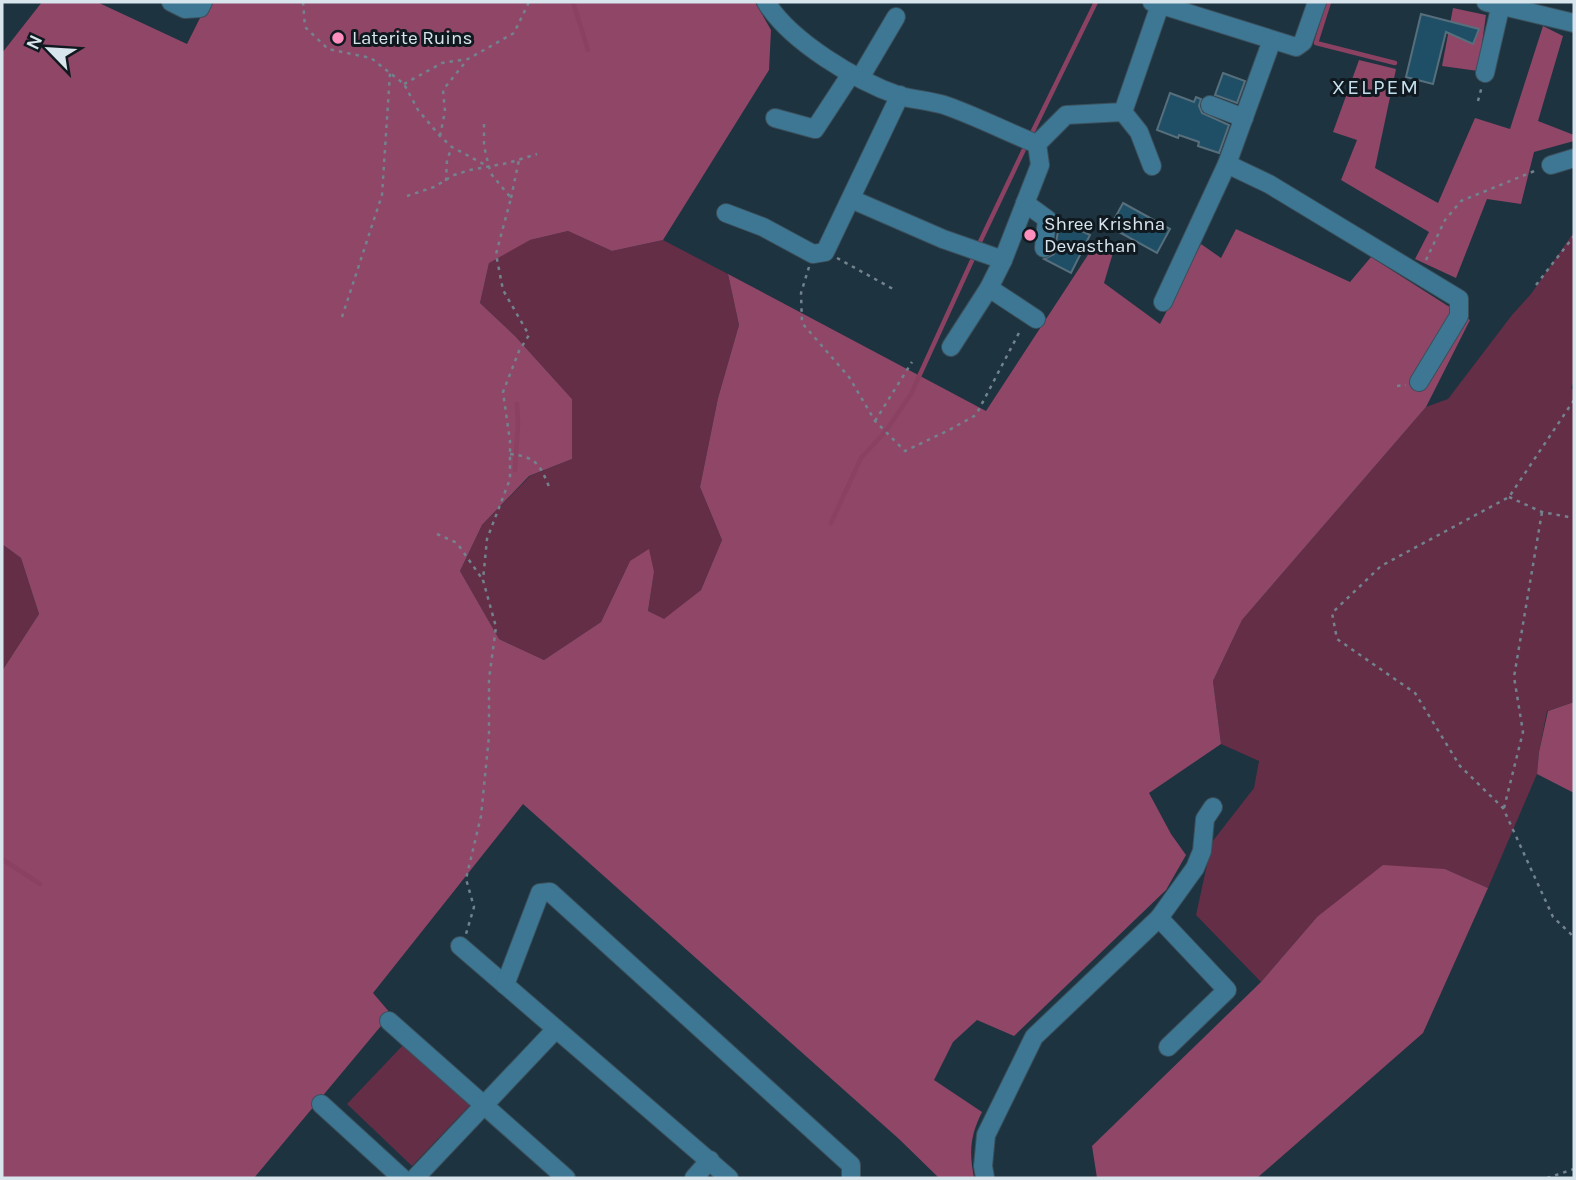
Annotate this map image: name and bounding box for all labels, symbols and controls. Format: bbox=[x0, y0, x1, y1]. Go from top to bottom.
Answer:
north arrow bbox=[14, 14, 84, 84]
place label: Laterite Ruins bbox=[352, 27, 472, 49]
marker: Laterite Ruins bbox=[330, 30, 346, 46]
text: N bbox=[22, 31, 47, 53]
district label: XELPEM bbox=[1332, 75, 1420, 99]
place label: Shree Krishna Devasthan bbox=[1044, 213, 1165, 257]
marker: Shree Krishna Devasthan bbox=[1022, 227, 1038, 243]

